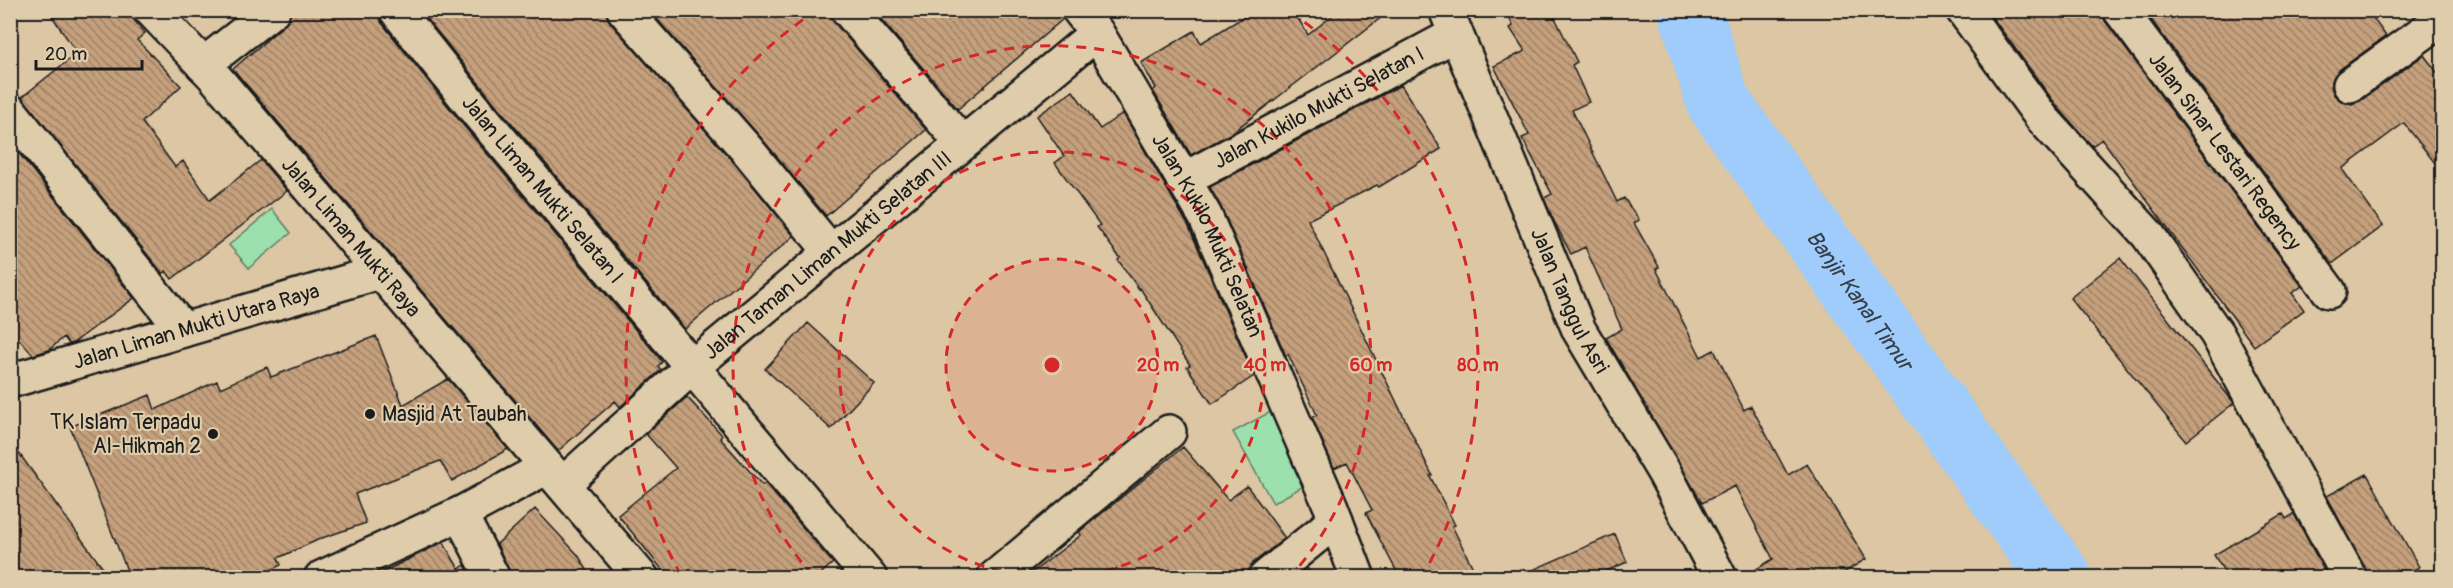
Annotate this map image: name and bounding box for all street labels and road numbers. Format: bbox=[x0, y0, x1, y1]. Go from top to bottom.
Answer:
street label: Jalan Kukilo Mukti Selatan I bbox=[1209, 40, 1429, 175]
street label: Jalan Sinar Lestari Regency bbox=[2142, 47, 2307, 256]
street label: Jalan Liman Mukti Selatan I bbox=[456, 90, 629, 290]
street label: Jalan Kukilo Mukti Selatan bbox=[1145, 128, 1269, 341]
street label: Jalan Taman Liman Mukti Selatan III bbox=[698, 145, 958, 366]
street label: Jalan Liman Mukti Raya bbox=[275, 152, 427, 323]
street label: Jalan Tanggul Asri bbox=[1524, 224, 1615, 379]
street label: Jalan Liman Mukti Utara Raya bbox=[70, 278, 323, 376]

